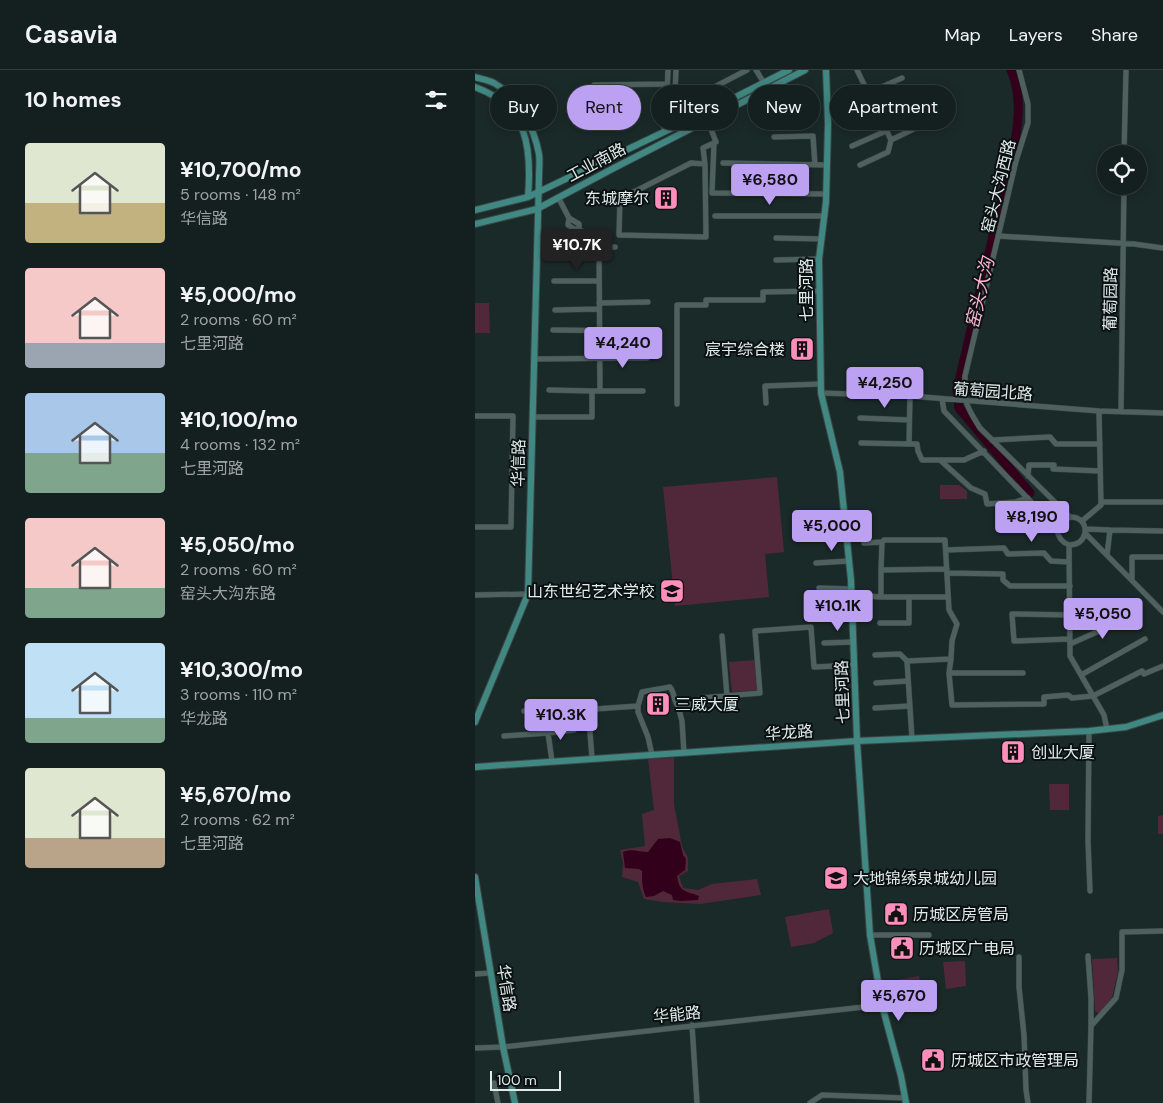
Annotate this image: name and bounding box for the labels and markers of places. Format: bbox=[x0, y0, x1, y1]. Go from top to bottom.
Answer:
pin: ¥6,580 bbox=[729, 164, 811, 206]
building icon: 东城摩尔 bbox=[653, 185, 679, 211]
place label: 东城摩尔 bbox=[585, 188, 649, 209]
pin: ¥10.7K bbox=[536, 228, 618, 271]
pin: ¥4,240 bbox=[582, 326, 664, 369]
building icon: 宸宇综合楼 bbox=[789, 336, 815, 362]
place label: 宸宇综合楼 bbox=[705, 339, 785, 360]
pin: ¥4,250 bbox=[844, 366, 926, 409]
pin: ¥8,190 bbox=[991, 500, 1073, 543]
pin: ¥5,000 bbox=[791, 510, 873, 552]
school or university icon: 山东世纪艺术学校 bbox=[659, 578, 685, 604]
place label: 山东世纪艺术学校 bbox=[527, 581, 655, 602]
pin: ¥10.1K bbox=[797, 590, 879, 632]
pin: ¥5,050 bbox=[1062, 598, 1144, 640]
building icon: 三威大厦 bbox=[645, 691, 671, 717]
place label: 三威大厦 bbox=[675, 694, 739, 715]
pin: ¥10.3K bbox=[520, 698, 602, 741]
building icon: 创业大厦 bbox=[1000, 739, 1026, 765]
place label: 创业大厦 bbox=[1031, 742, 1095, 763]
school or university icon: 大地锦绣泉城幼儿园 bbox=[823, 865, 849, 891]
place label: 大地锦绣泉城幼儿园 bbox=[853, 868, 997, 889]
public building icon: 历城区房管局 bbox=[883, 901, 909, 927]
place label: 历城区房管局 bbox=[913, 904, 1009, 925]
public building icon: 历城区广电局 bbox=[889, 935, 915, 961]
place label: 历城区广电局 bbox=[919, 938, 1015, 959]
pin: ¥5,670 bbox=[858, 980, 940, 1022]
public building icon: 历城区市政管理局 bbox=[920, 1047, 946, 1073]
place label: 历城区市政管理局 bbox=[951, 1050, 1079, 1071]

